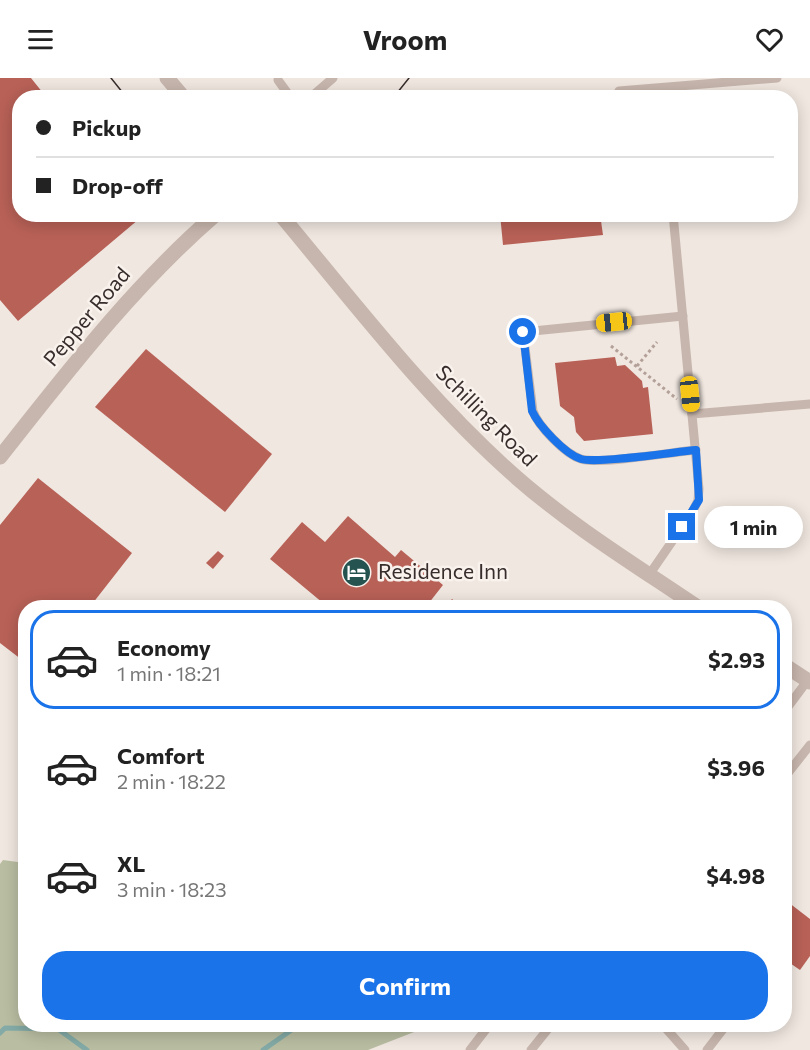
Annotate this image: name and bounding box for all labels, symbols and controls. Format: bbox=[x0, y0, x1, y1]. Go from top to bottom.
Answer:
icon: menu bbox=[24, 23, 57, 56]
text: Vroom bbox=[363, 23, 447, 56]
icon: heart bbox=[753, 23, 786, 56]
text: Pickup bbox=[72, 114, 141, 141]
text: Drop-off bbox=[72, 172, 163, 199]
street label: Pepper Road bbox=[37, 262, 134, 371]
car bbox=[595, 311, 633, 333]
route start bbox=[509, 318, 536, 345]
street label: Schilling Road bbox=[431, 359, 543, 471]
car bbox=[679, 375, 701, 413]
callout: 1 min bbox=[703, 506, 802, 548]
route end bbox=[668, 513, 695, 540]
text: 1 min bbox=[730, 515, 777, 539]
hotel icon: Residence Inn bbox=[341, 556, 373, 588]
place label: Residence Inn bbox=[378, 558, 508, 583]
icon: car bbox=[45, 633, 99, 687]
text: Economy bbox=[117, 634, 211, 661]
text: $2.93 bbox=[708, 646, 765, 673]
text: 1 min · 18:21 bbox=[117, 661, 221, 685]
icon: car bbox=[45, 741, 99, 795]
text: Comfort bbox=[117, 742, 205, 769]
text: $3.96 bbox=[707, 754, 765, 781]
text: 2 min · 18:22 bbox=[117, 769, 226, 793]
icon: car bbox=[45, 849, 99, 903]
text: XL bbox=[117, 850, 145, 877]
text: $4.98 bbox=[706, 862, 765, 889]
text: 3 min · 18:23 bbox=[117, 877, 227, 901]
button: Confirm bbox=[42, 951, 768, 1020]

